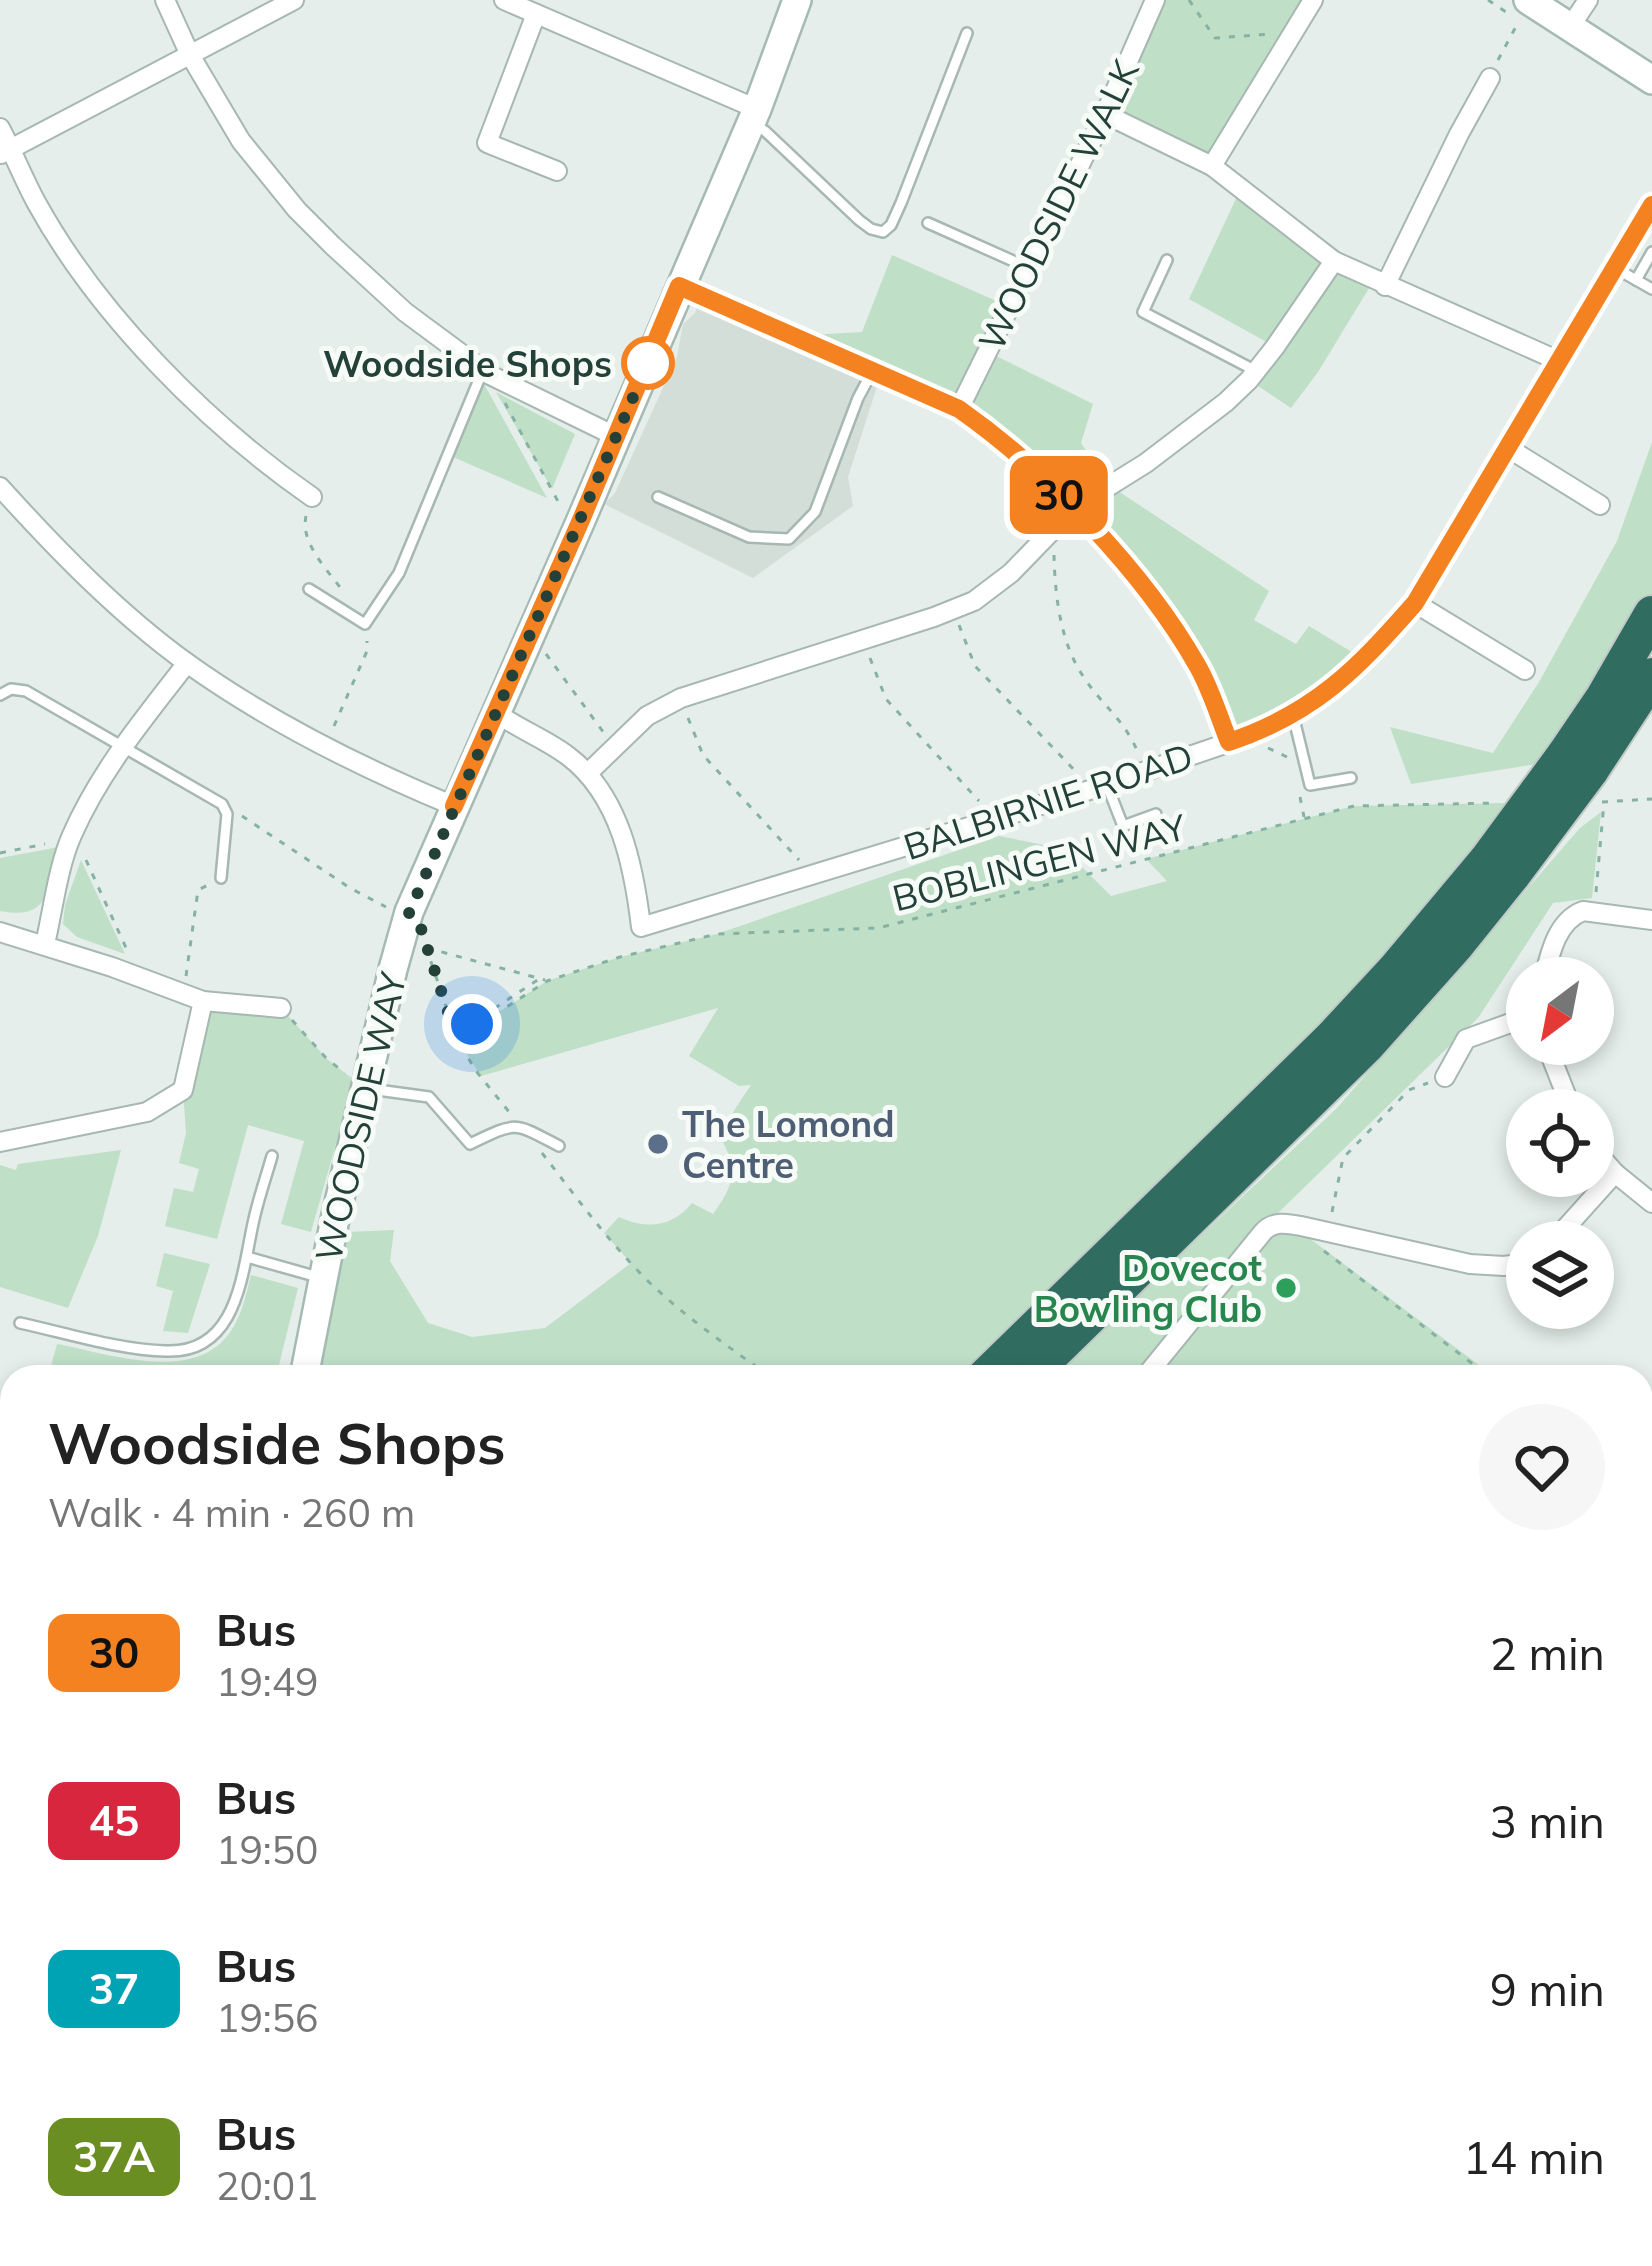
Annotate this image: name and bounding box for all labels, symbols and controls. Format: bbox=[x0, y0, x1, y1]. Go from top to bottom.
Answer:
street label: WOODSIDE WALK bbox=[968, 51, 1148, 358]
marker: Woodside Shops bbox=[623, 338, 673, 388]
place label: Woodside Shops bbox=[323, 341, 612, 386]
line badge: 30 bbox=[1005, 456, 1113, 534]
text: 30 bbox=[1034, 468, 1084, 521]
street label: BALBIRNIE ROAD bbox=[898, 733, 1198, 869]
street label: BOBLINGEN WAY bbox=[888, 804, 1191, 920]
north arrow bbox=[1506, 957, 1614, 1065]
map controls bbox=[1506, 957, 1614, 1329]
street label: WOODSIDE WAY bbox=[305, 967, 415, 1266]
your location bbox=[442, 994, 502, 1054]
button: locate bbox=[1506, 1089, 1614, 1197]
place label: The Lomond Centre bbox=[682, 1101, 895, 1187]
marker: The Lomond Centre bbox=[645, 1131, 671, 1157]
button: layers bbox=[1506, 1221, 1614, 1329]
place label: Dovecot Bowling Club bbox=[1034, 1245, 1262, 1331]
marker: Dovecot Bowling Club bbox=[1273, 1275, 1299, 1301]
button: heart bbox=[1479, 1404, 1605, 1530]
text: Woodside Shops bbox=[48, 1407, 506, 1478]
text: Walk · 4 min · 260 m bbox=[48, 1488, 415, 1537]
text: Bus bbox=[216, 1601, 296, 1657]
text: 2 min bbox=[1490, 1625, 1605, 1681]
text: 30 bbox=[89, 1626, 139, 1679]
text: 19:49 bbox=[216, 1657, 319, 1706]
text: Bus bbox=[216, 1769, 296, 1825]
text: 3 min bbox=[1490, 1793, 1605, 1849]
text: 45 bbox=[89, 1794, 139, 1847]
text: 19:50 bbox=[216, 1825, 319, 1874]
text: Bus bbox=[216, 1937, 296, 1993]
text: 9 min bbox=[1490, 1961, 1605, 2017]
text: 37 bbox=[89, 1962, 139, 2015]
text: 19:56 bbox=[216, 1993, 319, 2042]
text: Bus bbox=[216, 2105, 296, 2161]
text: 14 min bbox=[1463, 2129, 1605, 2185]
text: 37A bbox=[73, 2130, 155, 2183]
text: 20:01 bbox=[216, 2161, 319, 2210]

